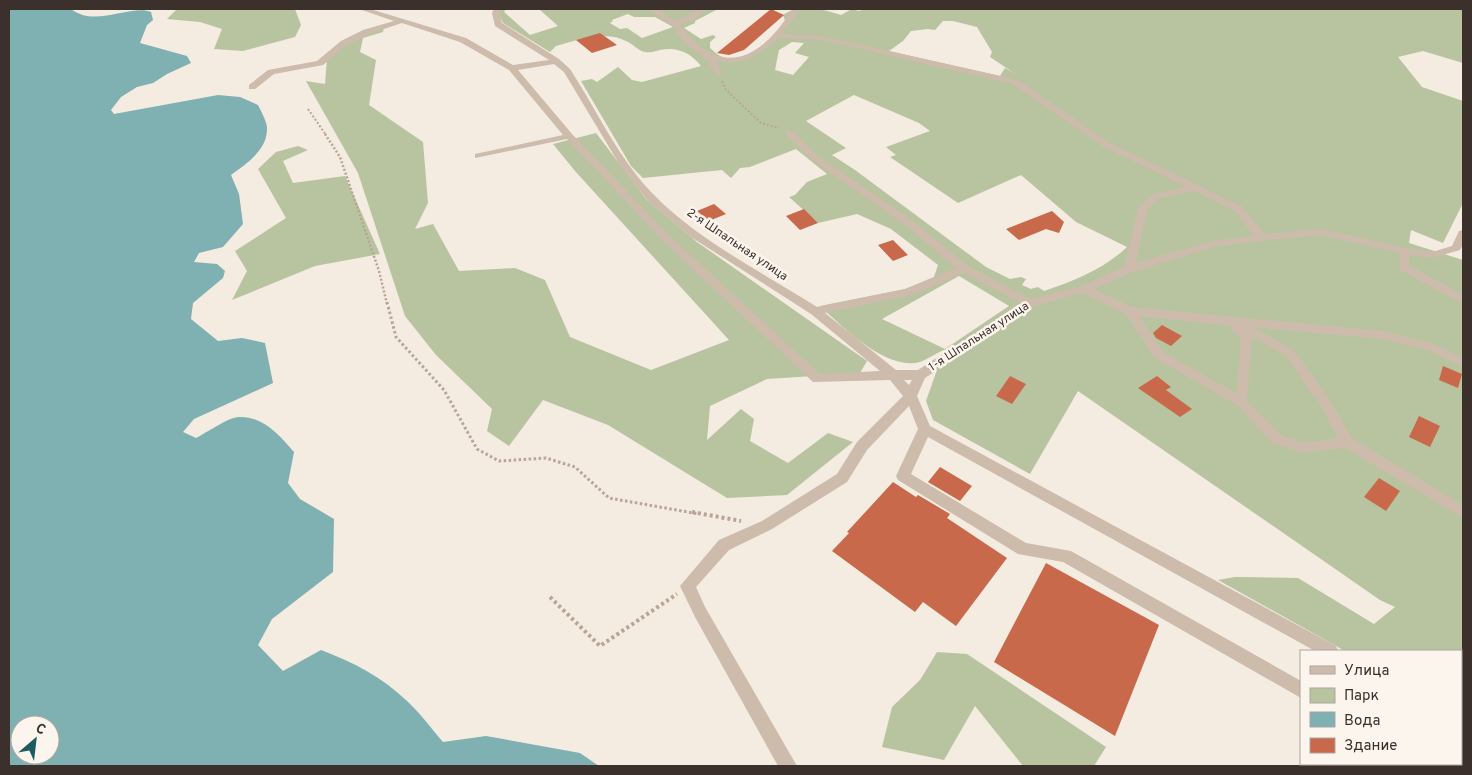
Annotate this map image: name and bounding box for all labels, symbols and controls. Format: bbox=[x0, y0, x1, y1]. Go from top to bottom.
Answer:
street label: 2-я Шпальная улица bbox=[683, 205, 791, 285]
street label: 1-я Шпальная улица bbox=[926, 299, 1032, 375]
legend bbox=[1300, 650, 1462, 765]
text: Улица bbox=[1344, 662, 1389, 681]
text: Парк bbox=[1344, 687, 1379, 706]
text: Вода bbox=[1344, 712, 1380, 731]
north arrow bbox=[10, 715, 60, 765]
text: С bbox=[32, 720, 48, 739]
text: Здание bbox=[1344, 737, 1397, 756]

